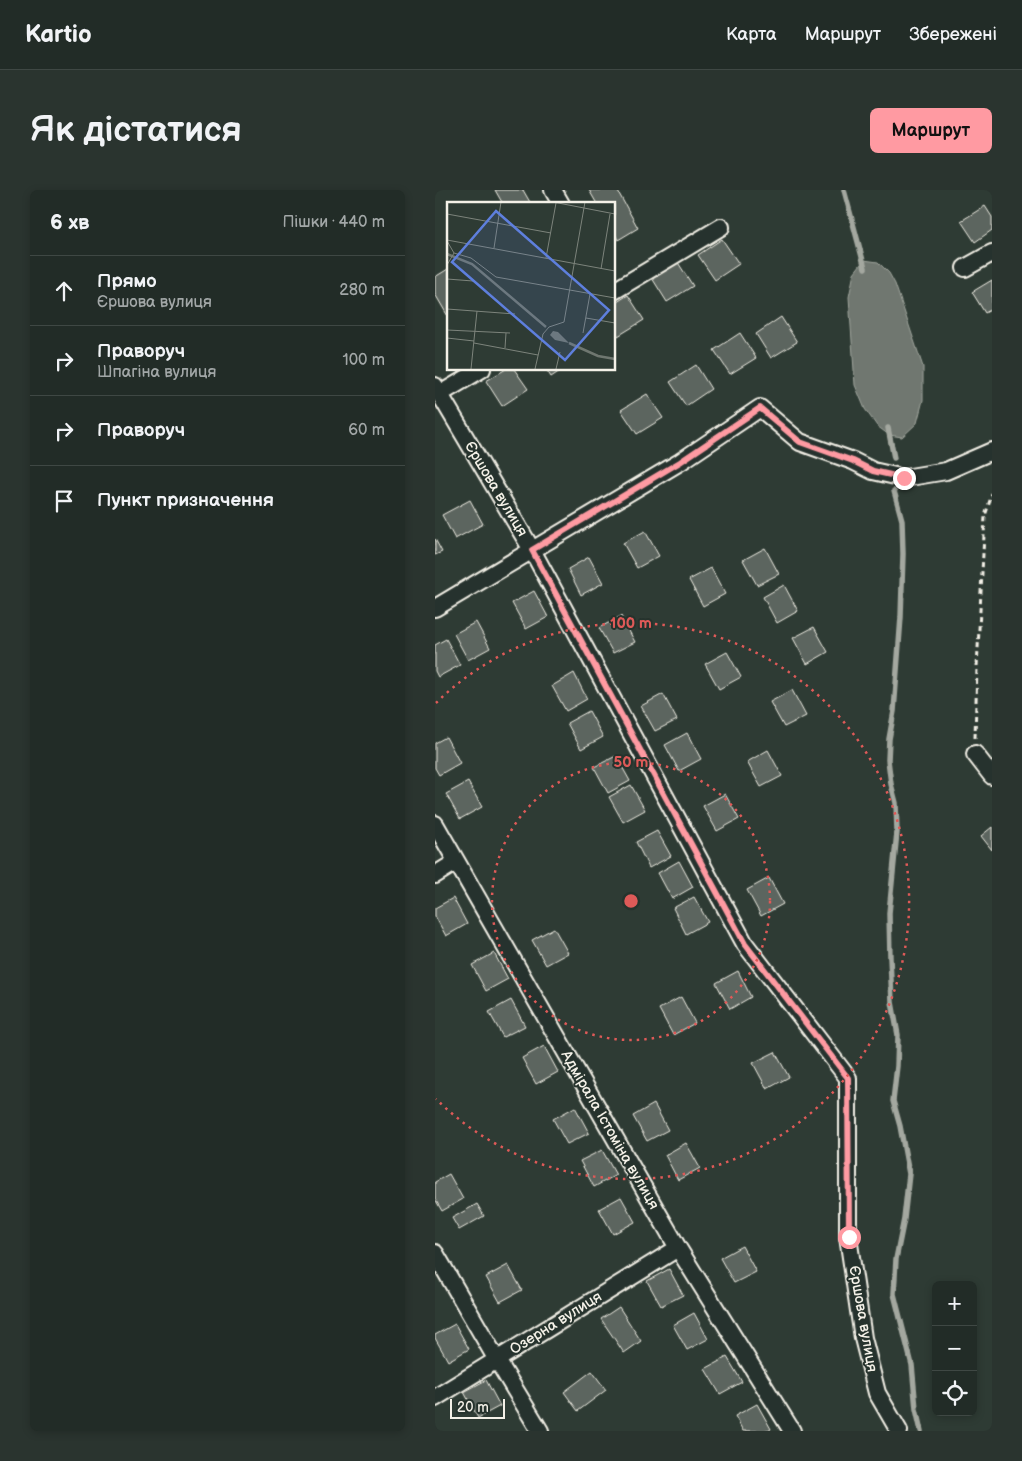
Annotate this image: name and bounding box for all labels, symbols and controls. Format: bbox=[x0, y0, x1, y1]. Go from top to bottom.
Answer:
text: Kartio bbox=[25, 20, 92, 49]
text: Карта bbox=[726, 24, 777, 45]
text: Маршрут bbox=[805, 24, 881, 45]
text: Збережені bbox=[909, 24, 997, 45]
button: Маршрут bbox=[870, 108, 992, 153]
text: Як дістатися bbox=[30, 109, 242, 152]
inset map bbox=[447, 202, 615, 370]
text: 6 хв bbox=[50, 210, 89, 235]
text: Пішки · 440 m bbox=[282, 213, 385, 232]
text: Прямо bbox=[97, 270, 157, 293]
icon: ahead bbox=[50, 277, 78, 305]
text: 280 m bbox=[339, 281, 385, 300]
text: Єршова вулиця bbox=[97, 293, 212, 312]
text: Праворуч bbox=[97, 340, 185, 363]
icon: right bbox=[50, 347, 78, 375]
text: 100 m bbox=[342, 351, 385, 370]
text: Шпагіна вулиця bbox=[97, 363, 216, 382]
icon: right bbox=[50, 417, 78, 445]
text: Праворуч bbox=[97, 419, 185, 442]
text: 60 m bbox=[348, 421, 385, 440]
street label: Єршова вулиця bbox=[460, 438, 532, 540]
route end bbox=[893, 467, 916, 490]
icon: arrive bbox=[50, 487, 78, 515]
text: Пункт призначення bbox=[97, 489, 274, 512]
text: 100 m bbox=[610, 614, 652, 633]
text: 50 m bbox=[614, 753, 649, 772]
centre of rings bbox=[622, 892, 640, 910]
street label: Адмірала Істоміна вулиця bbox=[556, 1046, 663, 1213]
route start bbox=[838, 1226, 861, 1249]
street label: Єршова вулиця bbox=[844, 1264, 882, 1374]
map controls bbox=[932, 1281, 977, 1416]
button: + bbox=[932, 1281, 977, 1326]
street label: Озерна вулиця bbox=[506, 1287, 606, 1359]
button: − bbox=[932, 1326, 977, 1371]
button: locate bbox=[932, 1371, 977, 1416]
scale bar bbox=[450, 1396, 505, 1419]
text: 20 m bbox=[457, 1399, 489, 1416]

